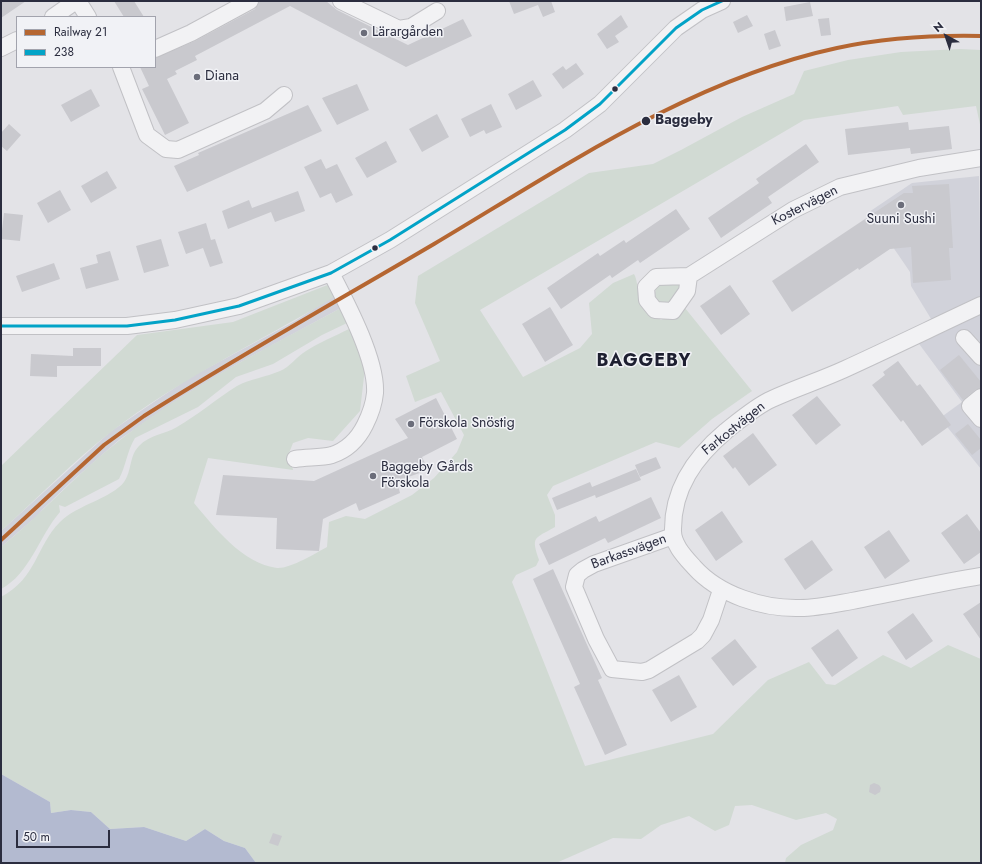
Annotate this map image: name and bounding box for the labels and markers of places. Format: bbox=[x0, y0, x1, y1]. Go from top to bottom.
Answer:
place label: Lärargården bbox=[372, 25, 443, 41]
marker: Lärargården bbox=[359, 28, 369, 38]
place label: Diana bbox=[205, 69, 239, 85]
marker: Diana bbox=[192, 72, 202, 82]
unlabelled marker bbox=[610, 84, 620, 94]
place label: Baggeby bbox=[655, 113, 713, 129]
marker: Baggeby bbox=[640, 115, 652, 127]
marker: Suuni Sushi bbox=[896, 200, 906, 210]
place label: Suuni Sushi bbox=[866, 212, 936, 228]
unlabelled marker bbox=[370, 243, 380, 253]
place label: Förskola Snöstig bbox=[419, 416, 515, 432]
marker: Förskola Snöstig bbox=[406, 419, 416, 429]
place label: Baggeby Gårds Förskola bbox=[381, 460, 473, 492]
marker: Baggeby Gårds Förskola bbox=[368, 471, 378, 481]

